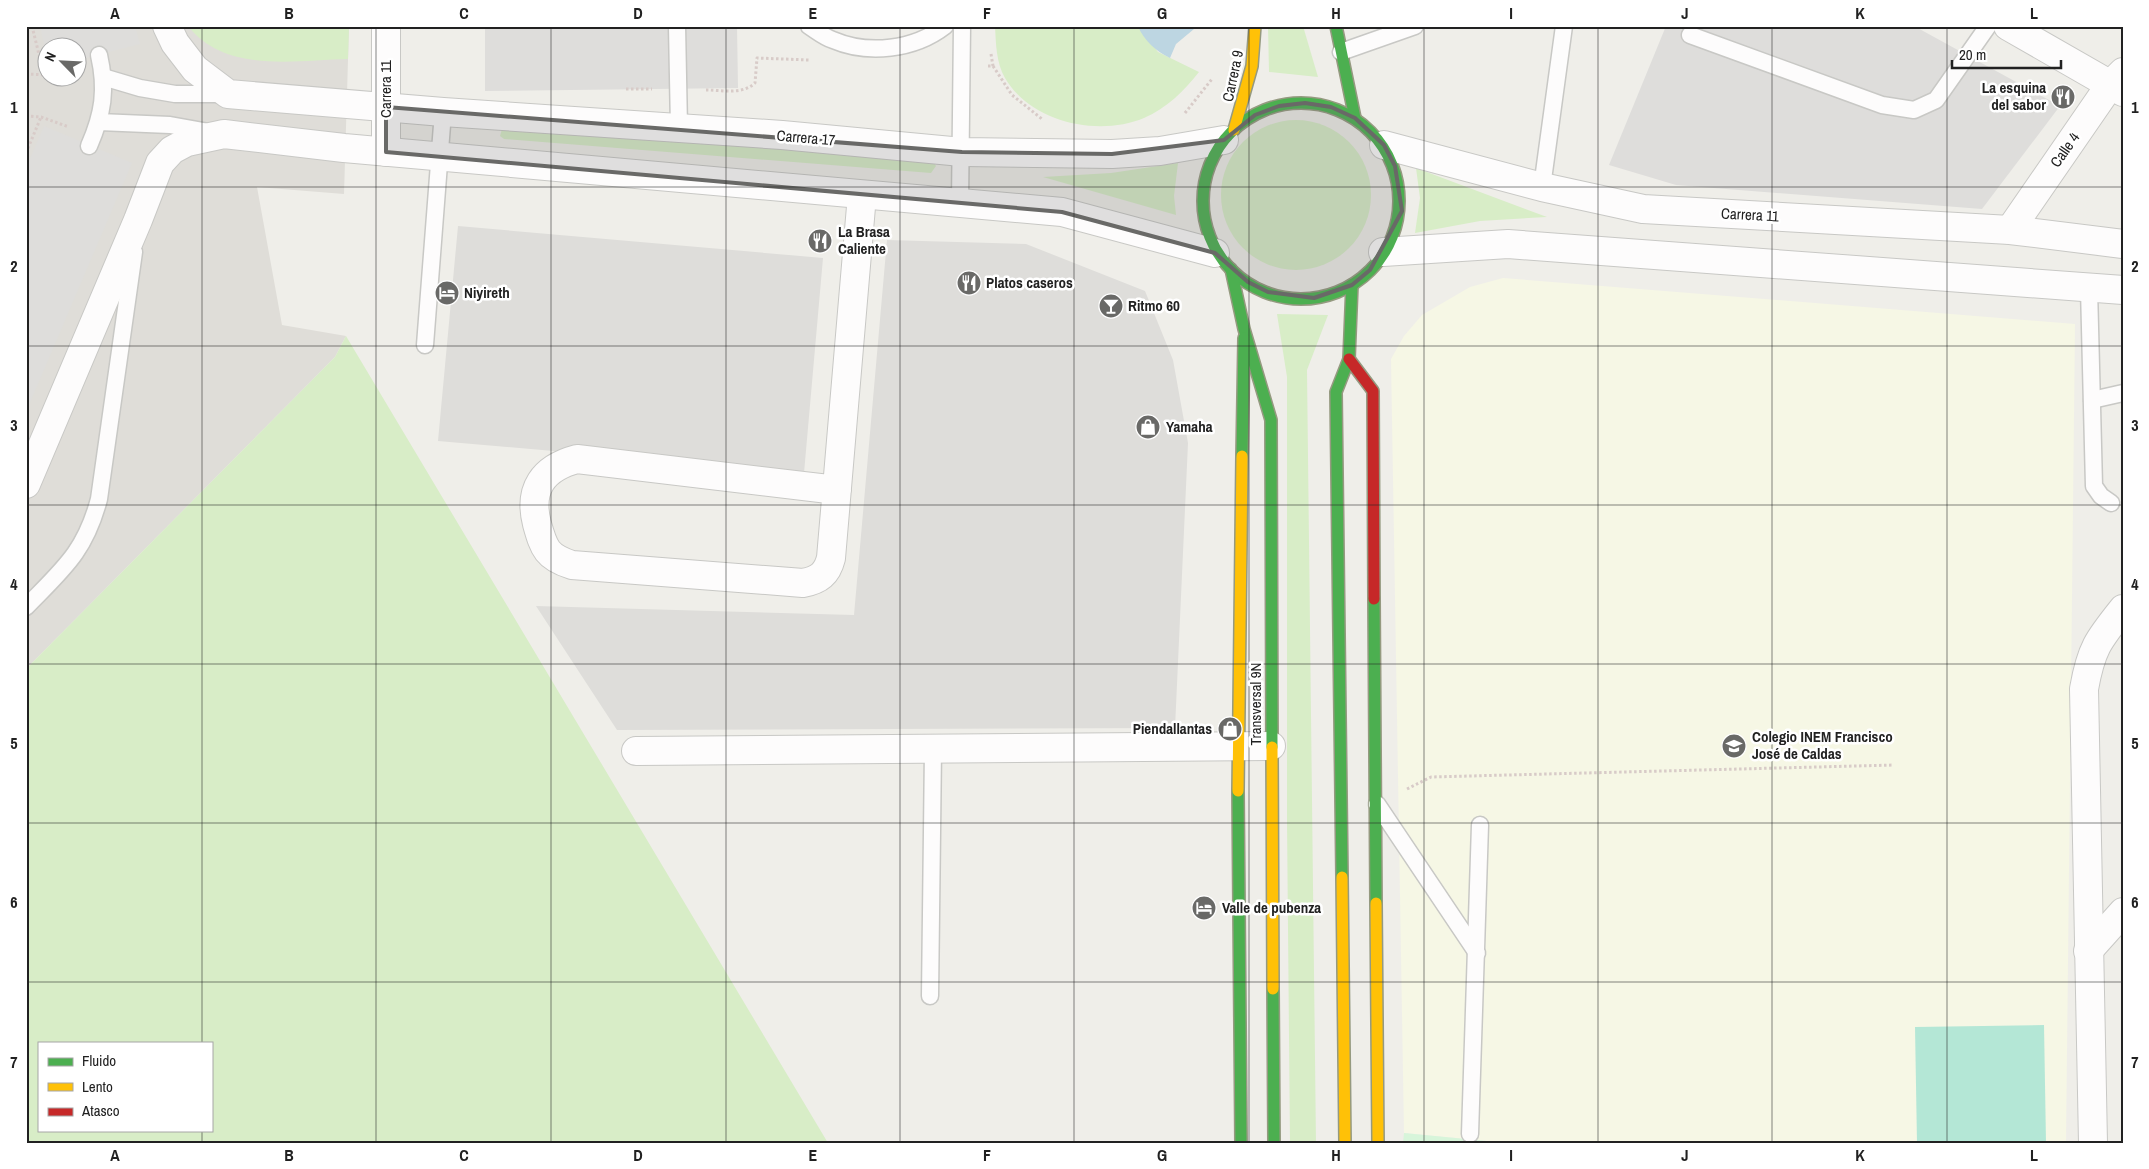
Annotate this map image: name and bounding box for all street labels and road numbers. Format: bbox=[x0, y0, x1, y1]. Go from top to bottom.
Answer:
street label: Carrera 9 bbox=[1217, 48, 1248, 103]
street label: Carrera 11 bbox=[375, 60, 396, 118]
street label: Carrera 17 bbox=[776, 124, 836, 151]
street label: Calle 4 bbox=[2045, 128, 2084, 171]
street label: Carrera 11 bbox=[1721, 203, 1780, 227]
street label: Transversal 9N bbox=[1245, 663, 1266, 745]

